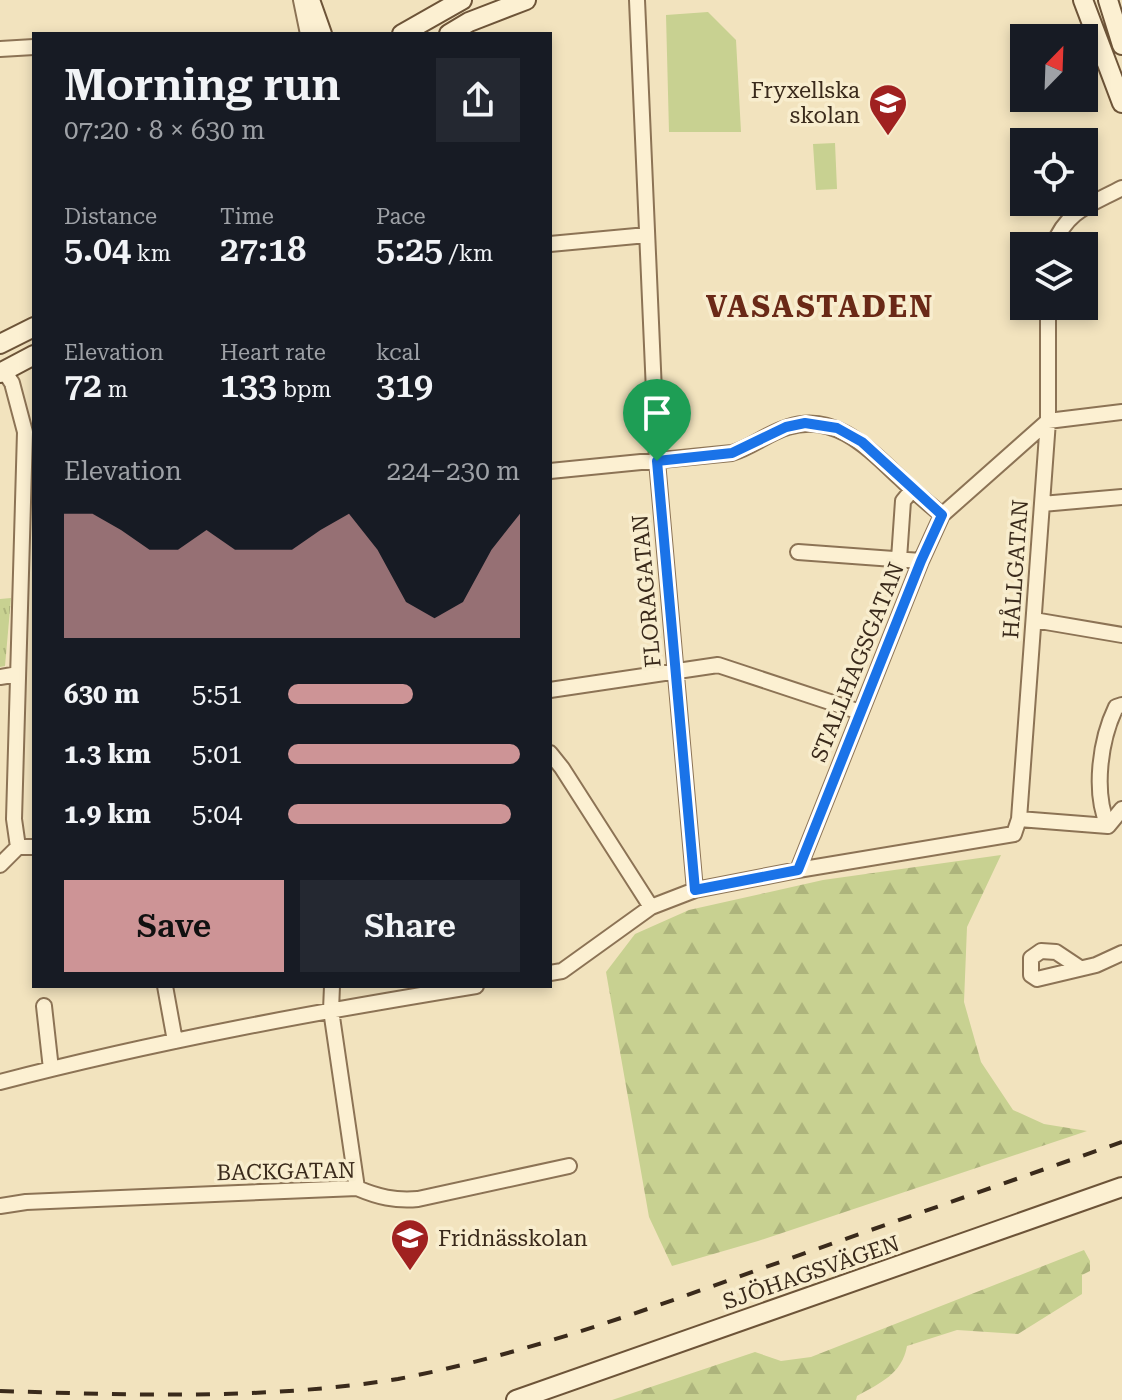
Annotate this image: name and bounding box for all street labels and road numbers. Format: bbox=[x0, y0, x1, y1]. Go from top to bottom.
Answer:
street label: HÅLLGATAN bbox=[996, 498, 1033, 640]
street label: FLORAGATAN bbox=[627, 513, 666, 669]
street label: STALLHAGSGATAN bbox=[806, 559, 909, 765]
street label: BACKGATAN bbox=[216, 1158, 356, 1185]
street label: SJÖHAGSVÄGEN bbox=[719, 1230, 903, 1314]

